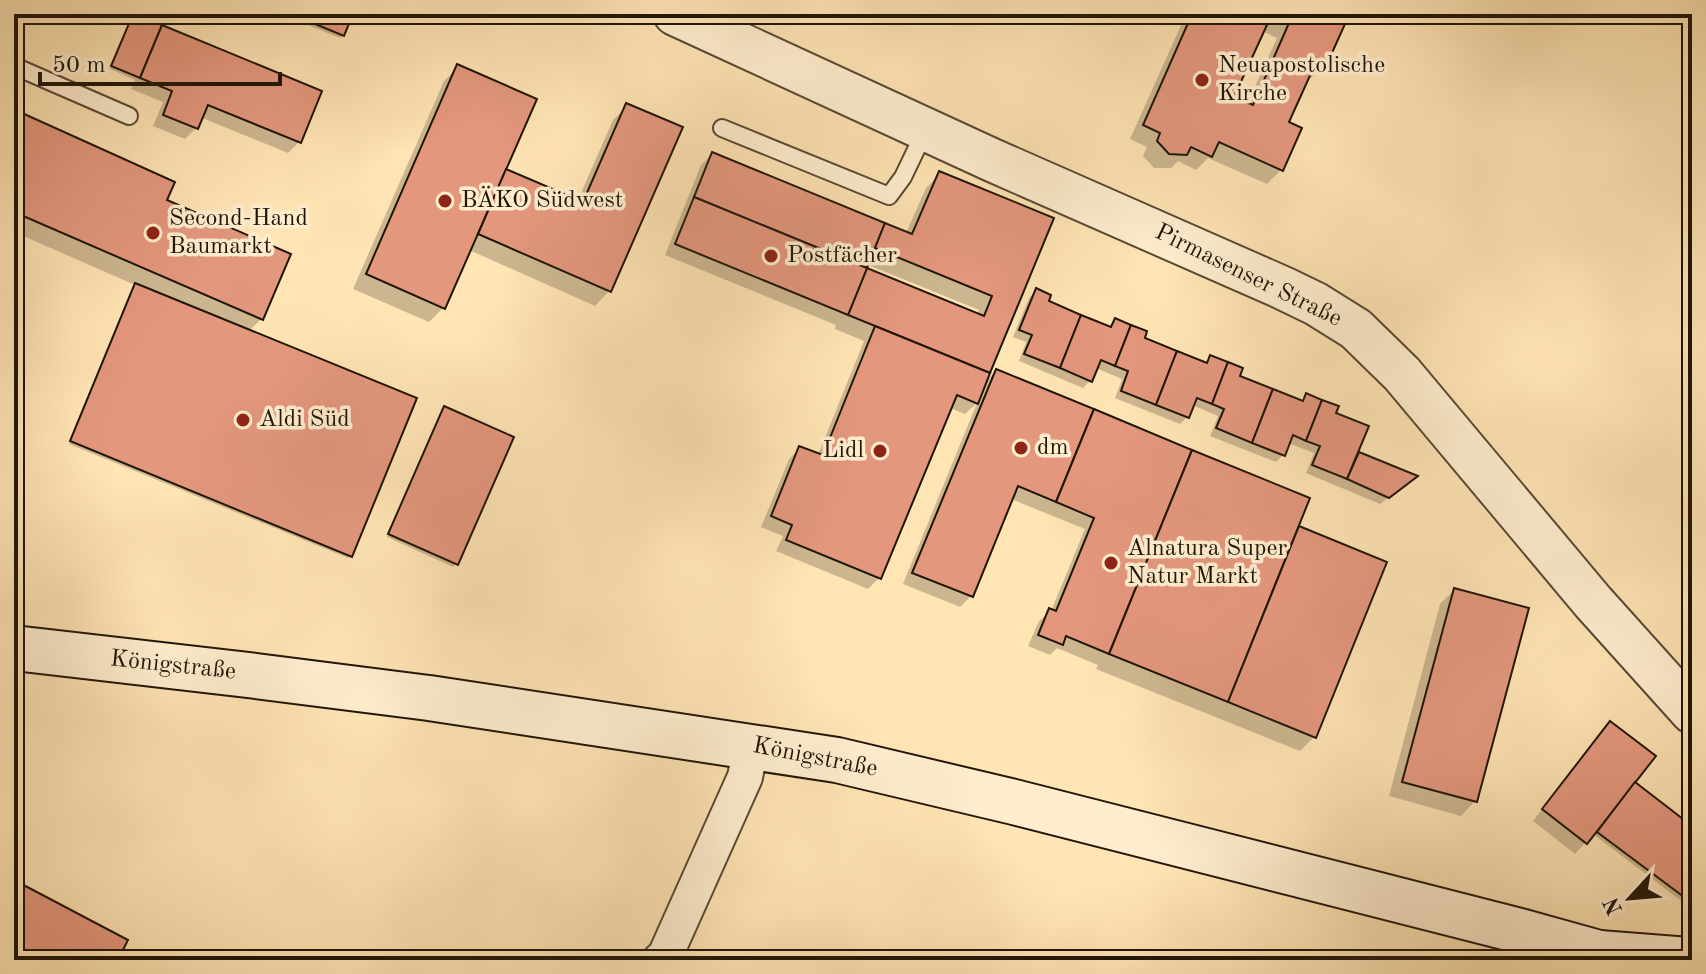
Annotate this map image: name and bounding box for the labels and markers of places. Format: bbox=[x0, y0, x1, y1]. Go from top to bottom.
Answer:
place label: Neuapostolische Kirche bbox=[1218, 54, 1385, 106]
marker: Neuapostolische Kirche bbox=[1193, 71, 1211, 89]
place label: BÄKO Südwest bbox=[461, 186, 623, 213]
marker: BÄKO Südwest bbox=[436, 192, 454, 210]
place label: Second-Hand Baumarkt bbox=[169, 207, 308, 259]
marker: Second-Hand Baumarkt bbox=[144, 224, 162, 242]
place label: Postfächer bbox=[787, 244, 897, 268]
marker: Postfächer bbox=[762, 247, 780, 265]
place label: Aldi Süd bbox=[259, 408, 350, 432]
marker: Aldi Süd bbox=[234, 411, 252, 429]
place label: dm bbox=[1037, 436, 1069, 460]
place label: Lidl bbox=[822, 439, 864, 463]
marker: dm bbox=[1012, 439, 1030, 457]
marker: Lidl bbox=[871, 442, 889, 460]
place label: Alnatura Super Natur Markt bbox=[1127, 537, 1287, 589]
marker: Alnatura Super Natur Markt bbox=[1102, 554, 1120, 572]

